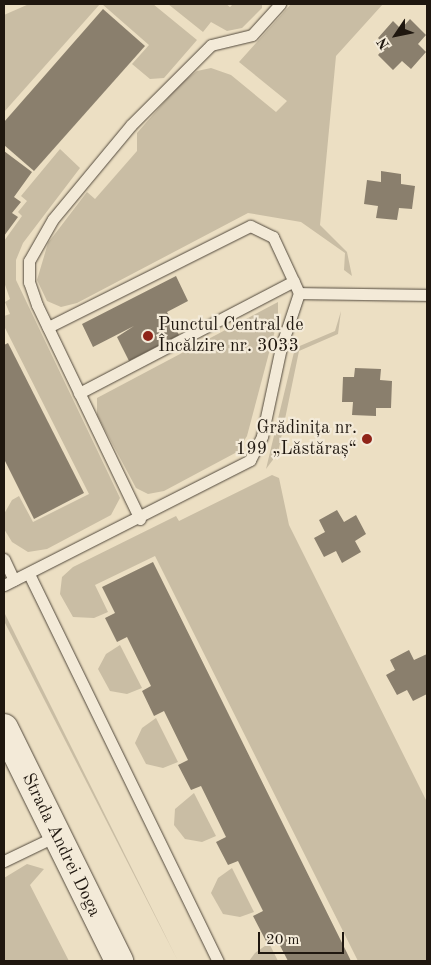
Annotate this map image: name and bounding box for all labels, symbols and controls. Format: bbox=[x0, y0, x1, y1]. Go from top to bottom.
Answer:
north arrow bbox=[371, 10, 421, 60]
text: N bbox=[375, 35, 392, 52]
place label: Punctul Central de Încălzire nr. 3033 bbox=[158, 315, 303, 358]
marker: Punctul Central de Încălzire nr. 3033 bbox=[142, 330, 154, 342]
place label: Grădinița nr. 199 „Lăstăraș“ bbox=[236, 418, 357, 460]
marker: Grădinița nr. 199 „Lăstăraș“ bbox=[361, 433, 373, 445]
street label: Strada Andrei Doga bbox=[17, 770, 105, 920]
scale bar bbox=[261, 922, 347, 954]
text: 20 m bbox=[266, 933, 300, 948]

